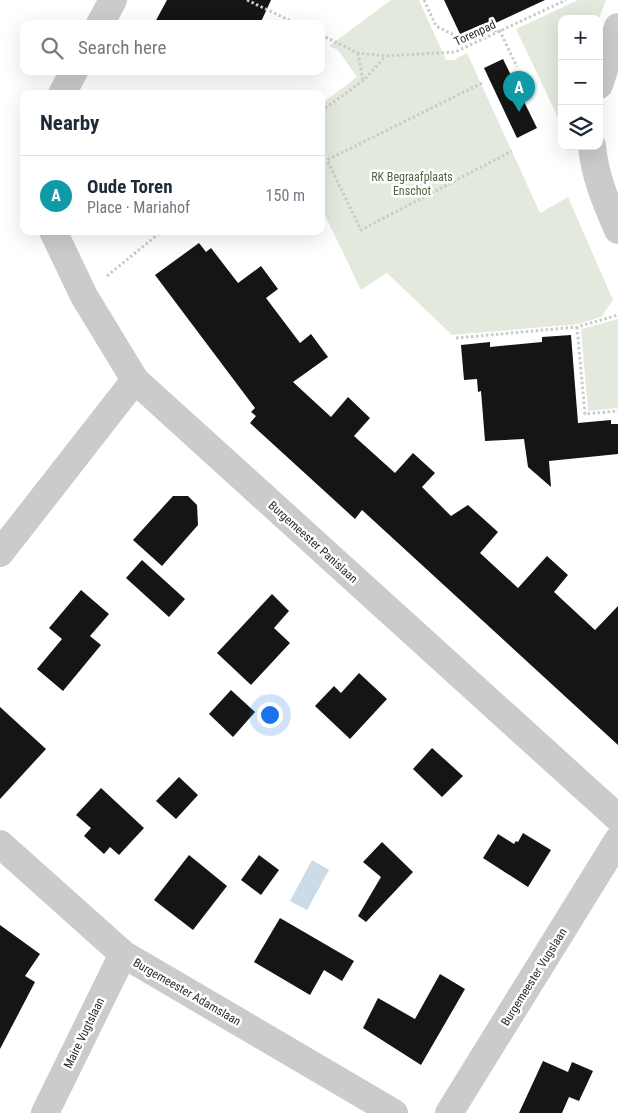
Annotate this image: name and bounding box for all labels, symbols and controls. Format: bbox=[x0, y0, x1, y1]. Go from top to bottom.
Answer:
map controls bbox=[558, 15, 603, 150]
button: + bbox=[558, 15, 603, 60]
street label: Torenpad bbox=[452, 17, 498, 49]
search box bbox=[20, 20, 325, 75]
icon: search bbox=[38, 34, 66, 62]
text: Search here bbox=[78, 36, 166, 59]
button: − bbox=[558, 60, 603, 105]
pin: A bbox=[503, 71, 535, 112]
button: layers bbox=[558, 105, 603, 150]
text: Nearby bbox=[40, 111, 99, 135]
park label: RK Begraafplaats Enschot bbox=[371, 170, 453, 198]
text: Oude Toren bbox=[87, 175, 173, 198]
text: A bbox=[51, 186, 61, 205]
text: 150 m bbox=[266, 186, 305, 205]
text: Place · Mariahof bbox=[87, 198, 190, 217]
street label: Burgemeester Panislaan bbox=[266, 498, 361, 586]
your location bbox=[257, 702, 283, 728]
street label: Burgemeester Vugslaan bbox=[498, 925, 570, 1028]
street label: Burgemeester Adamslaan bbox=[131, 955, 243, 1029]
street label: Maire Vugtslaan bbox=[61, 995, 107, 1071]

